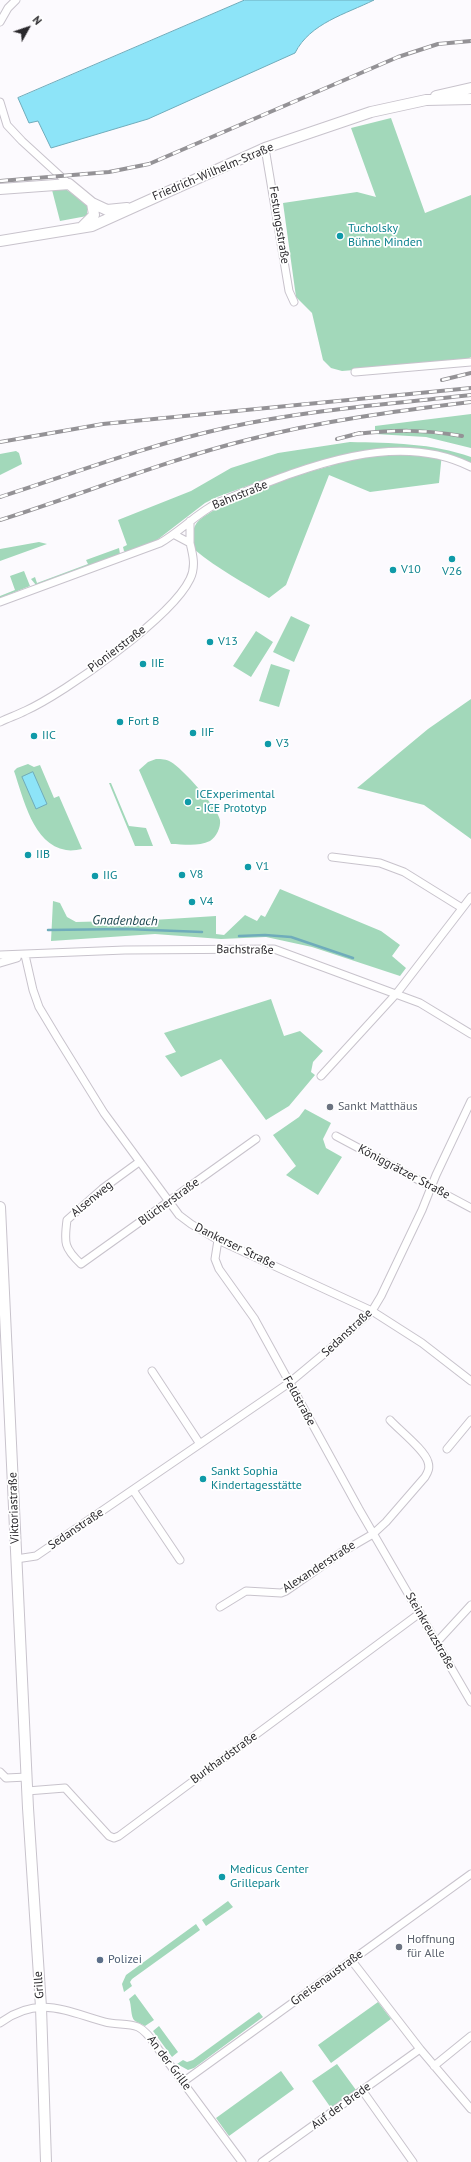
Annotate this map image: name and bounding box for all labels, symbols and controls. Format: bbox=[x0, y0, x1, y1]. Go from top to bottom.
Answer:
north arrow bbox=[8, 8, 48, 48]
text: N bbox=[30, 13, 45, 28]
street label: Friedrich-Wilhelm-Straße bbox=[150, 140, 276, 204]
street label: Festungsstraße bbox=[266, 185, 292, 265]
place label: Tucholsky Bühne Minden bbox=[348, 222, 422, 250]
marker: Tucholsky Bühne Minden bbox=[335, 231, 345, 241]
street label: Bahnstraße bbox=[210, 477, 270, 513]
marker: V26 bbox=[447, 554, 457, 564]
place label: V10 bbox=[401, 563, 421, 577]
marker: V10 bbox=[388, 565, 398, 575]
place label: V26 bbox=[442, 565, 462, 579]
street label: Pionierstraße bbox=[85, 623, 149, 675]
place label: V13 bbox=[218, 635, 238, 649]
marker: V13 bbox=[205, 637, 215, 647]
place label: IIE bbox=[151, 657, 164, 671]
marker: IIE bbox=[138, 659, 148, 669]
place label: Fort B bbox=[128, 715, 159, 729]
marker: Fort B bbox=[115, 717, 125, 727]
place label: IIF bbox=[201, 726, 214, 740]
marker: IIF bbox=[188, 728, 198, 738]
place label: IIC bbox=[42, 729, 56, 743]
marker: IIC bbox=[29, 731, 39, 741]
place label: V3 bbox=[276, 737, 289, 751]
marker: V3 bbox=[263, 739, 273, 749]
place label: ICExperimental - ICE Prototyp bbox=[196, 788, 275, 816]
marker: ICExperimental - ICE Prototyp bbox=[183, 797, 193, 807]
place label: IIB bbox=[36, 848, 50, 862]
marker: IIB bbox=[23, 850, 33, 860]
place label: V1 bbox=[256, 860, 269, 874]
marker: V1 bbox=[243, 862, 253, 872]
place label: V8 bbox=[190, 868, 203, 882]
place label: IIG bbox=[103, 869, 117, 883]
marker: V8 bbox=[177, 870, 187, 880]
marker: IIG bbox=[90, 871, 100, 881]
place label: V4 bbox=[200, 895, 213, 909]
marker: V4 bbox=[187, 897, 197, 907]
water label: Gnadenbach bbox=[92, 913, 158, 929]
street label: Bachstraße bbox=[216, 942, 274, 958]
place label: Sankt Matthäus bbox=[338, 1100, 418, 1114]
marker: Sankt Matthäus bbox=[325, 1102, 335, 1112]
street label: Königgrätzer Straße bbox=[356, 1142, 452, 1202]
street label: Blücherstraße bbox=[136, 1175, 202, 1229]
street label: Alsenweg bbox=[68, 1178, 116, 1220]
street label: Dankerser Straße bbox=[192, 1220, 278, 1272]
street label: Sedanstraße bbox=[319, 1306, 375, 1360]
street label: Feldstraße bbox=[279, 1374, 319, 1428]
place label: Sankt Sophia Kindertagesstätte bbox=[211, 1465, 302, 1493]
street label: Viktoriastraße bbox=[6, 1472, 22, 1544]
marker: Sankt Sophia Kindertagesstätte bbox=[198, 1474, 208, 1484]
street label: Sedanstraße bbox=[46, 1505, 106, 1553]
street label: Alexanderstraße bbox=[280, 1538, 358, 1596]
street label: Steinkreuzstraße bbox=[402, 1590, 458, 1672]
street label: Burkhardstraße bbox=[188, 1729, 260, 1787]
place label: Medicus Center Grillepark bbox=[230, 1863, 309, 1891]
marker: Medicus Center Grillepark bbox=[217, 1872, 227, 1882]
place label: Hoffnung für Alle bbox=[407, 1933, 455, 1961]
marker: Hoffnung für Alle bbox=[394, 1942, 404, 1952]
street label: Gneisenaustraße bbox=[288, 1947, 366, 2009]
place label: Polizei bbox=[108, 1953, 142, 1967]
marker: Polizei bbox=[95, 1955, 105, 1965]
street label: Grille bbox=[31, 1971, 47, 1999]
street label: An der Grille bbox=[144, 2033, 194, 2093]
street label: Auf der Brede bbox=[308, 2080, 374, 2132]

